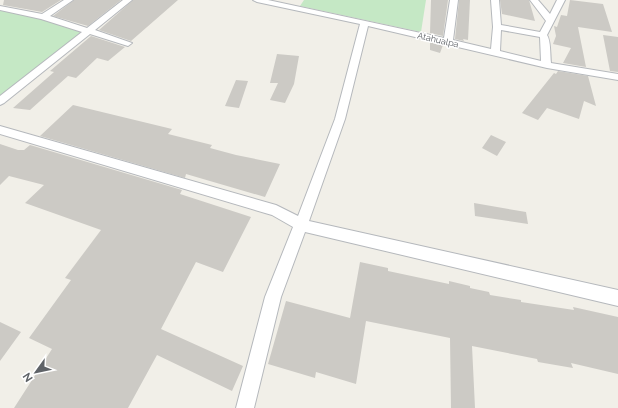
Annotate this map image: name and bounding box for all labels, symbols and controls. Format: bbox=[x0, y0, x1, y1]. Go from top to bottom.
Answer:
street label: Atahualpa bbox=[416, 30, 460, 50]
north arrow bbox=[16, 352, 56, 392]
text: N bbox=[20, 370, 36, 384]

